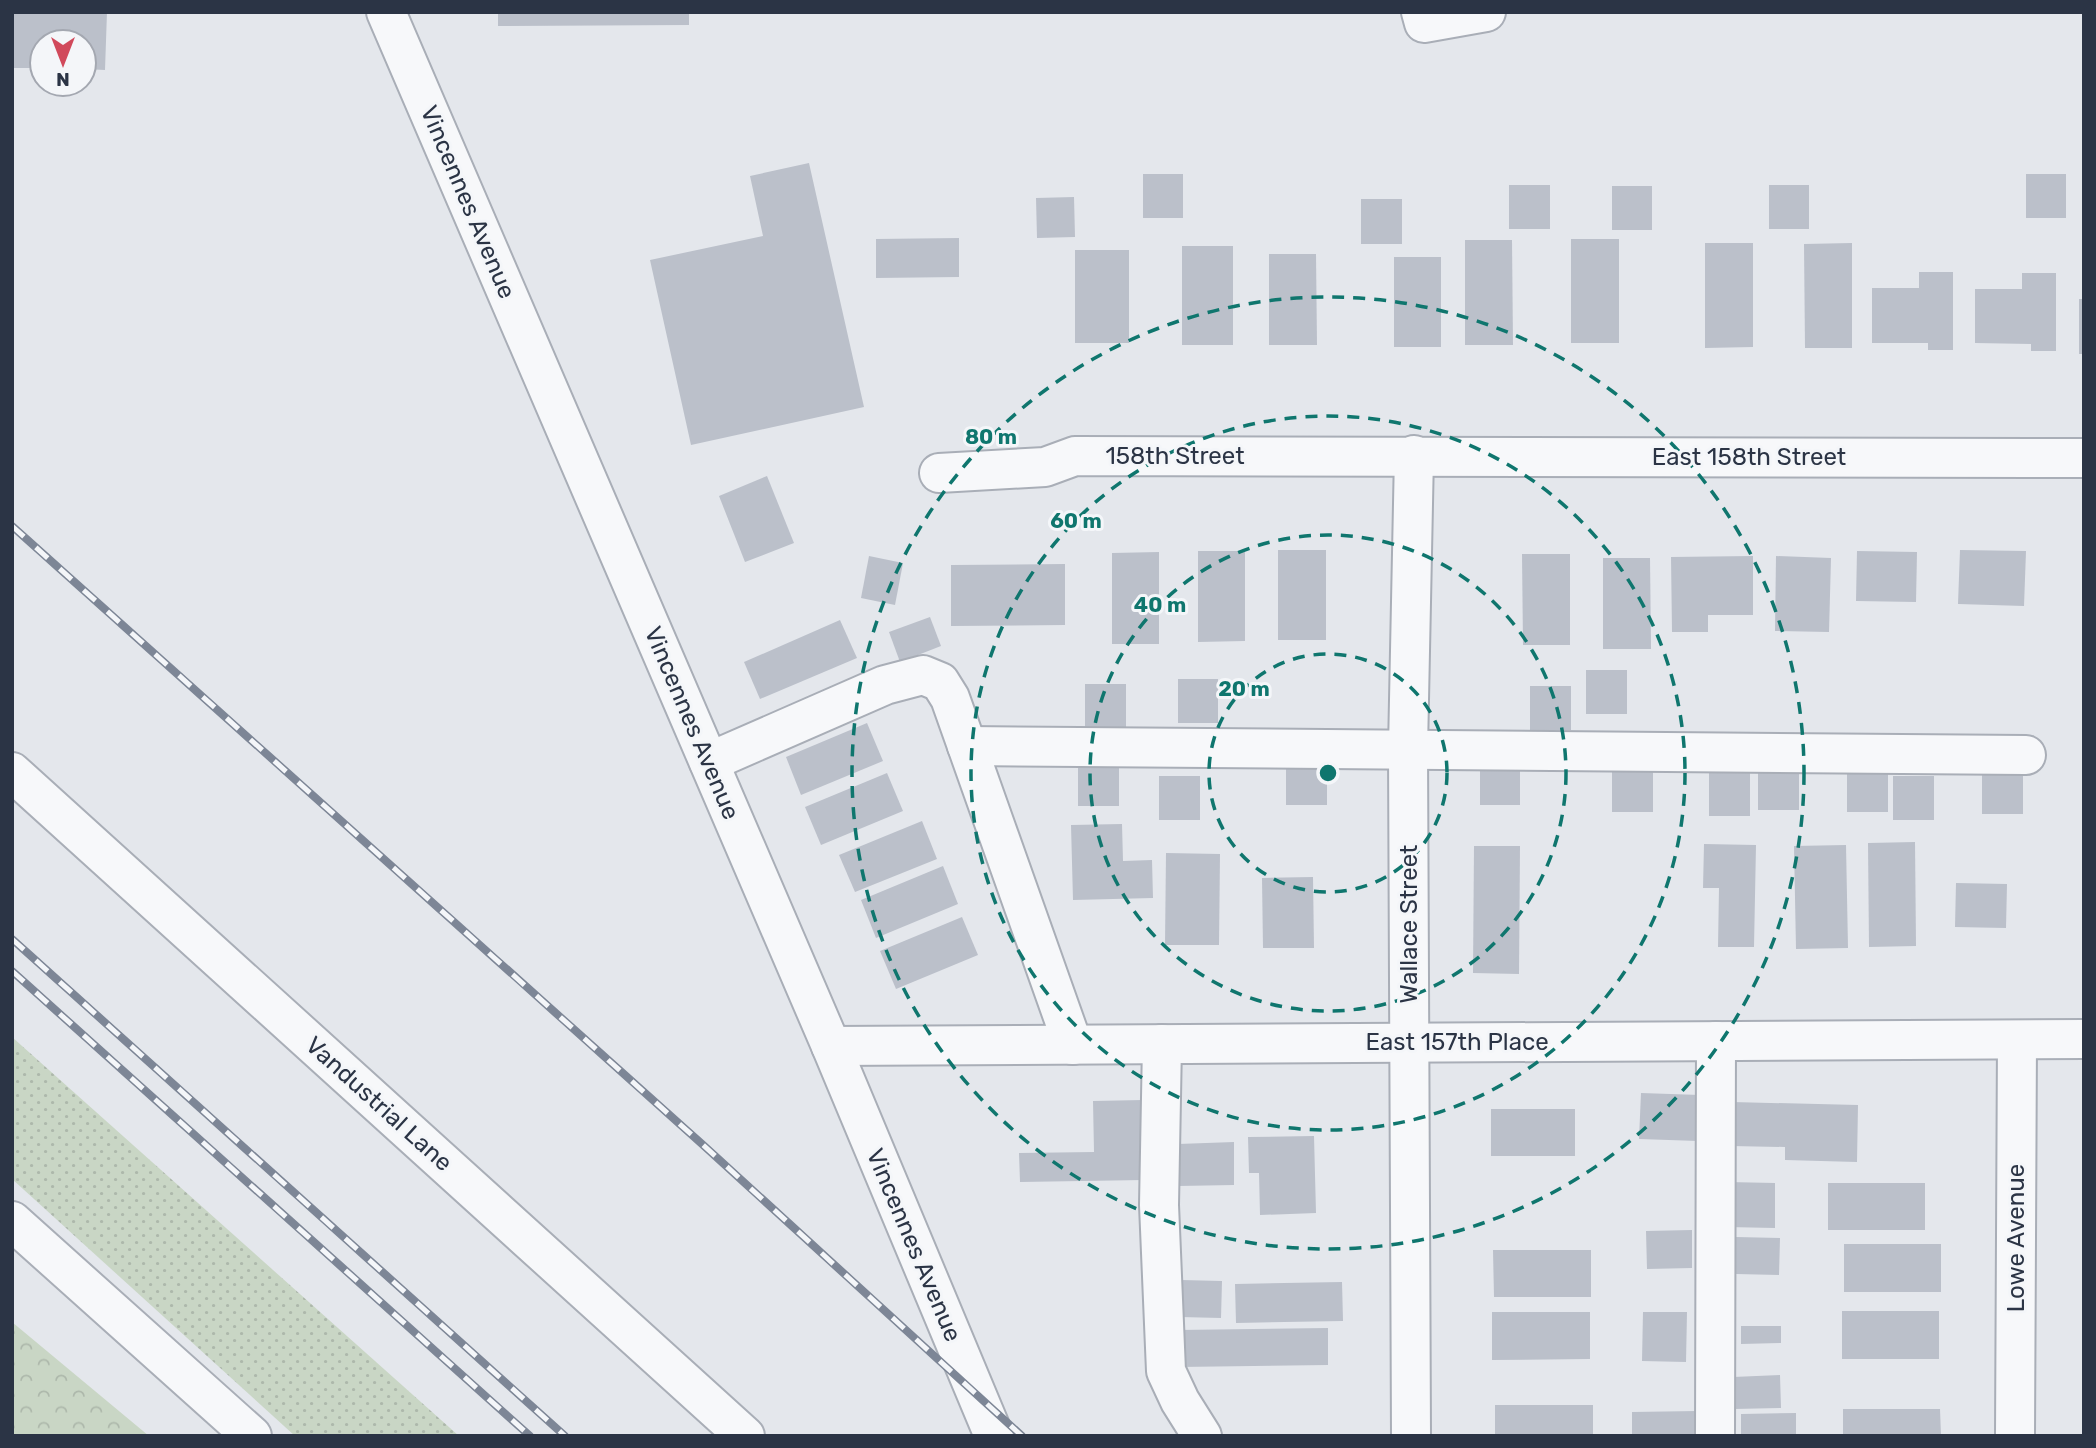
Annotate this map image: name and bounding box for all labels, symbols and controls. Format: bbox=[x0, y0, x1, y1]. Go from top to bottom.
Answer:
north arrow bbox=[28, 28, 98, 98]
text: N bbox=[56, 68, 70, 91]
street label: Vincennes Avenue bbox=[415, 101, 521, 303]
text: 80 m bbox=[965, 424, 1017, 449]
street label: 158th Street bbox=[1105, 442, 1245, 470]
street label: East 158th Street bbox=[1652, 443, 1846, 471]
text: 60 m bbox=[1050, 508, 1102, 533]
text: 40 m bbox=[1134, 592, 1186, 617]
street label: Vincennes Avenue bbox=[639, 622, 745, 824]
text: 20 m bbox=[1218, 676, 1270, 701]
centre of rings bbox=[1316, 761, 1340, 785]
street label: Wallace Street bbox=[1395, 845, 1423, 1003]
street label: East 157th Place bbox=[1365, 1028, 1549, 1056]
street label: Vandustrial Lane bbox=[300, 1031, 458, 1177]
street label: Vincennes Avenue bbox=[861, 1144, 967, 1346]
street label: Lowe Avenue bbox=[2002, 1164, 2030, 1312]

